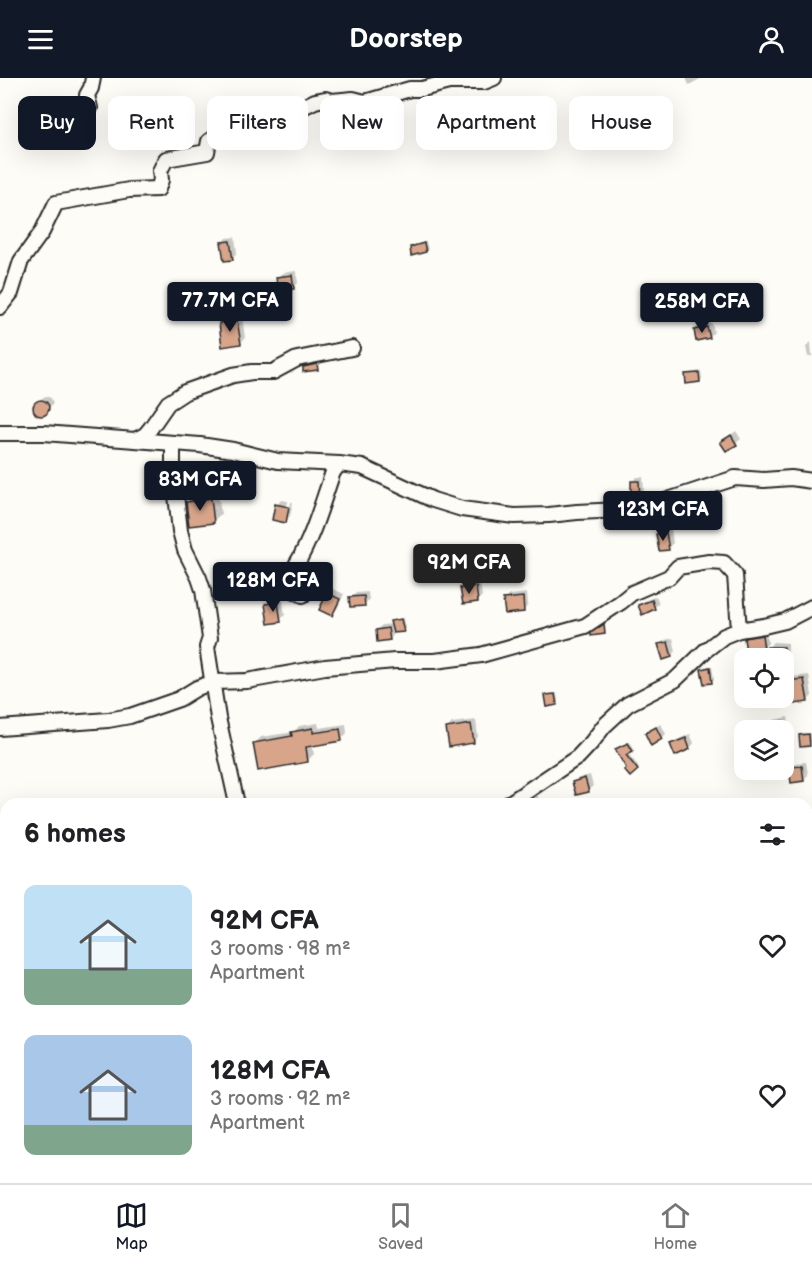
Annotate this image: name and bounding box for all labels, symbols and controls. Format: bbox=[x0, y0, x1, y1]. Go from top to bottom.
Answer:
icon: menu bbox=[24, 23, 57, 56]
text: Doorstep bbox=[349, 23, 463, 55]
icon: person bbox=[755, 23, 788, 56]
chip: Buy bbox=[18, 96, 96, 150]
chip: Rent bbox=[108, 96, 195, 150]
chip: Filters bbox=[207, 96, 308, 150]
chip: New bbox=[320, 96, 404, 150]
chip: Apartment bbox=[416, 96, 557, 150]
chip: House bbox=[569, 96, 673, 150]
pin: 77.7M CFA bbox=[161, 282, 299, 333]
pin: 258M CFA bbox=[640, 283, 764, 334]
text: 77.7M CFA bbox=[181, 289, 279, 313]
text: 258M CFA bbox=[654, 290, 750, 314]
pin: 83M CFA bbox=[145, 461, 255, 512]
text: 83M CFA bbox=[158, 468, 242, 492]
pin: 123M CFA bbox=[601, 491, 725, 542]
text: 123M CFA bbox=[617, 498, 709, 522]
pin: 92M CFA bbox=[414, 544, 524, 595]
text: 92M CFA bbox=[427, 551, 511, 575]
pin: 128M CFA bbox=[211, 562, 335, 613]
text: 128M CFA bbox=[227, 569, 319, 593]
map controls bbox=[734, 648, 794, 780]
button: locate bbox=[734, 648, 794, 708]
button: layers bbox=[734, 720, 794, 780]
icon: filters bbox=[756, 818, 789, 851]
text: 6 homes bbox=[24, 819, 126, 850]
text: 92M CFA bbox=[210, 906, 319, 937]
icon: home bbox=[72, 909, 144, 981]
icon: heart bbox=[756, 929, 789, 962]
text: 3 rooms · 98 m² bbox=[210, 937, 351, 961]
text: Apartment bbox=[210, 961, 305, 985]
text: 128M CFA bbox=[210, 1056, 330, 1087]
icon: home bbox=[72, 1059, 144, 1131]
icon: heart bbox=[756, 1079, 789, 1112]
text: 3 rooms · 92 m² bbox=[210, 1087, 351, 1111]
text: Apartment bbox=[210, 1111, 305, 1135]
tab: Map bbox=[115, 1199, 148, 1254]
tab: Saved bbox=[378, 1199, 423, 1254]
tab: Home bbox=[653, 1199, 697, 1254]

